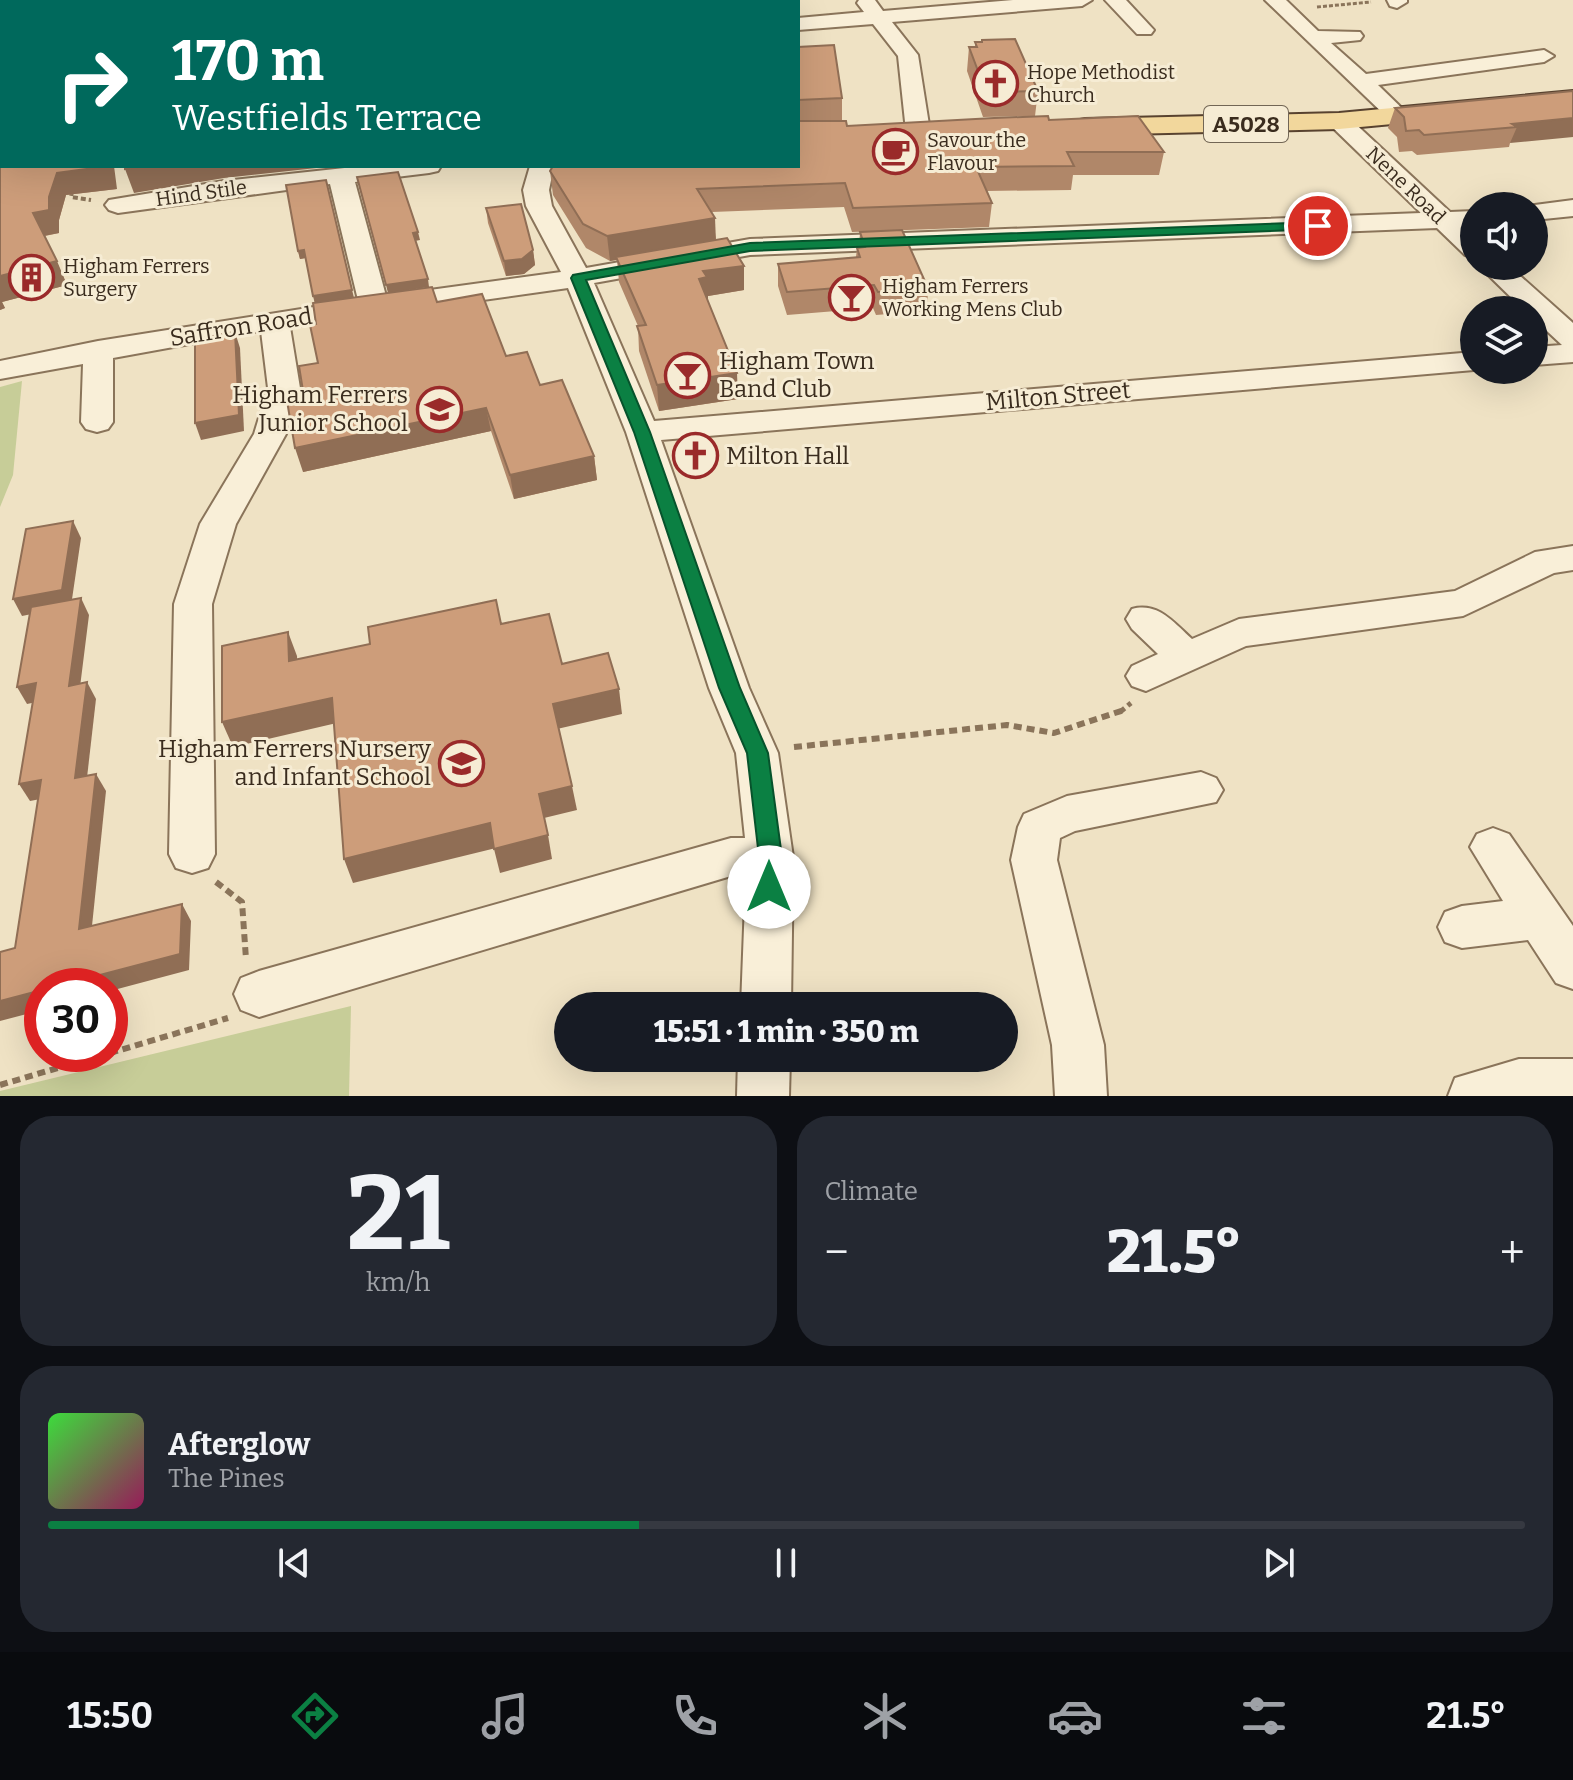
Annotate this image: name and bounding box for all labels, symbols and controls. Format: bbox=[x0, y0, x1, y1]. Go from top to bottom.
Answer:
text: 170 m bbox=[172, 28, 324, 95]
icon: right bbox=[40, 32, 144, 136]
church icon: Hope Methodist Church bbox=[972, 59, 1020, 107]
place label: Hope Methodist Church bbox=[1027, 60, 1175, 107]
text: Westfields Terrace bbox=[172, 96, 482, 140]
road number: A5028 bbox=[1204, 106, 1288, 142]
cafe icon: Savour the Flavour bbox=[872, 128, 920, 176]
place label: Savour the Flavour bbox=[927, 128, 1026, 175]
street label: Nene Road bbox=[1361, 141, 1451, 229]
street label: Hind Stile bbox=[154, 175, 248, 211]
pin bbox=[1284, 192, 1352, 260]
map controls bbox=[1460, 192, 1548, 384]
button: sound bbox=[1460, 192, 1548, 280]
icon: arrive bbox=[1296, 204, 1340, 248]
building icon: Higham Ferrers Surgery bbox=[8, 254, 56, 302]
place label: Higham Ferrers Surgery bbox=[63, 254, 210, 301]
bar icon: Higham Ferrers Working Mens Club bbox=[827, 273, 875, 321]
place label: Higham Ferrers Working Mens Club bbox=[882, 274, 1063, 321]
button: layers bbox=[1460, 296, 1548, 384]
street label: Saffron Road bbox=[168, 302, 314, 352]
place label: Higham Town Band Club bbox=[719, 347, 875, 403]
bar icon: Higham Town Band Club bbox=[664, 351, 712, 399]
street label: Milton Street bbox=[984, 376, 1132, 416]
place label: Higham Ferrers Junior School bbox=[232, 381, 408, 437]
school or university icon: Higham Ferrers Junior School bbox=[415, 385, 463, 433]
church icon: Milton Hall bbox=[671, 432, 719, 480]
place label: Milton Hall bbox=[726, 442, 849, 470]
place label: Higham Ferrers Nursery and Infant School bbox=[158, 735, 431, 791]
school or university icon: Higham Ferrers Nursery and Infant School bbox=[438, 739, 486, 787]
position arrow bbox=[727, 845, 811, 929]
speed limit sign: 30 bbox=[24, 968, 128, 1072]
text: 15:51 · 1 min · 350 m bbox=[654, 1014, 918, 1050]
text: 21 bbox=[347, 1152, 450, 1277]
text: Climate bbox=[825, 1176, 918, 1207]
text: 21.5° bbox=[1107, 1216, 1242, 1288]
text: − bbox=[825, 1226, 849, 1279]
text: + bbox=[1500, 1226, 1525, 1279]
text: km/h bbox=[366, 1267, 430, 1298]
text: Afterglow bbox=[168, 1427, 310, 1463]
text: The Pines bbox=[168, 1463, 285, 1494]
icon: previous bbox=[272, 1541, 316, 1585]
icon: pause bbox=[764, 1541, 808, 1585]
icon: next bbox=[1257, 1541, 1301, 1585]
icon: directions bbox=[287, 1688, 343, 1744]
icon: music bbox=[477, 1688, 533, 1744]
icon: phone bbox=[667, 1688, 723, 1744]
icon: climate bbox=[857, 1688, 913, 1744]
icon: car bbox=[1047, 1688, 1103, 1744]
icon: filters bbox=[1236, 1688, 1292, 1744]
text: 15:50 bbox=[67, 1694, 153, 1738]
text: 21.5° bbox=[1426, 1694, 1506, 1738]

